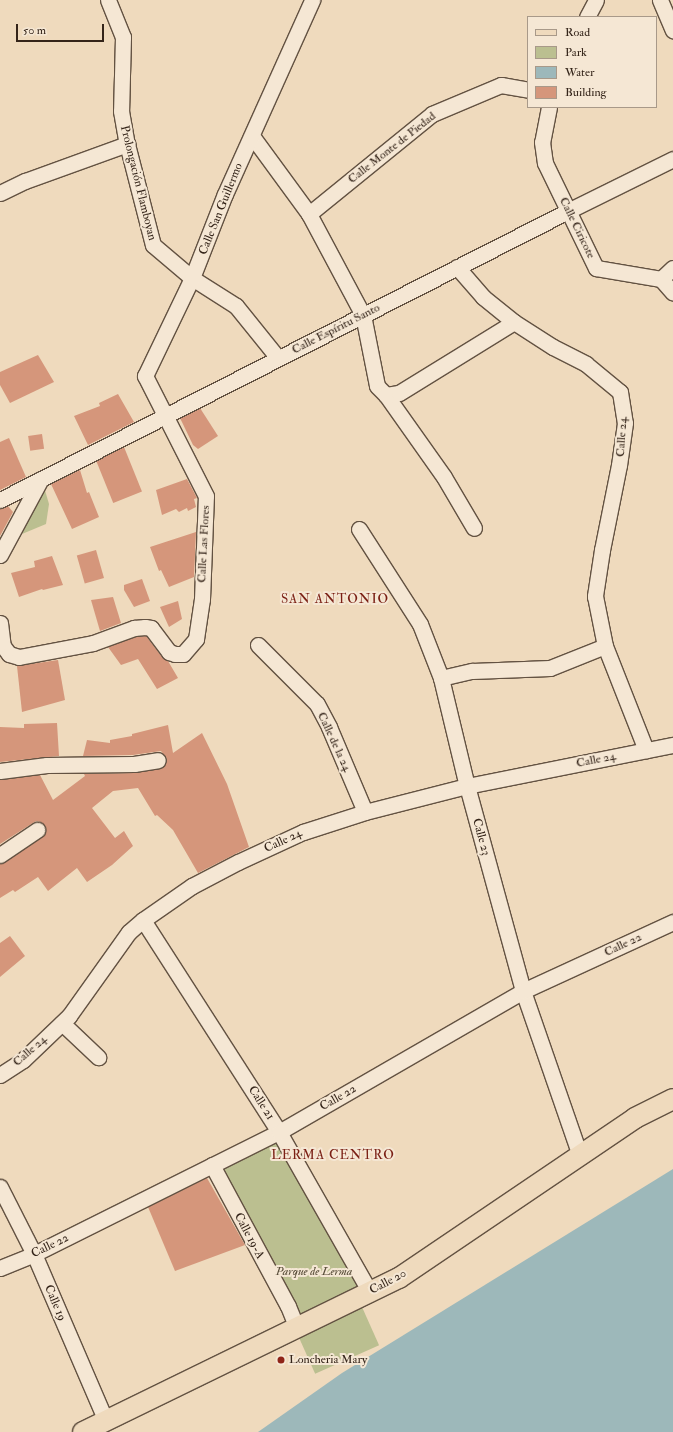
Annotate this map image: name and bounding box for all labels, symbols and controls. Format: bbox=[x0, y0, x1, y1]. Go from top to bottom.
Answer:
scale bar bbox=[18, 16, 106, 42]
legend bbox=[527, 16, 657, 108]
text: 50 m bbox=[23, 23, 46, 38]
text: Road bbox=[565, 25, 590, 40]
text: Park bbox=[565, 45, 587, 60]
text: Water bbox=[565, 65, 594, 80]
text: Building bbox=[565, 85, 606, 100]
street label: Calle Monte de Piedad bbox=[345, 109, 439, 187]
street label: Prolongación Flamboyan bbox=[117, 124, 159, 242]
street label: Calle San Guillermo bbox=[196, 161, 246, 257]
street label: Calle Ciricote bbox=[556, 195, 598, 261]
street label: Calle Espíritu Santo bbox=[290, 301, 382, 357]
street label: Calle 24 bbox=[613, 417, 631, 457]
street label: Calle Las Flores bbox=[195, 505, 213, 583]
district label: SAN ANTONIO bbox=[281, 591, 389, 607]
street label: Calle de la 24 bbox=[314, 710, 354, 774]
street label: Calle 24 bbox=[575, 749, 617, 771]
street label: Calle 23 bbox=[469, 817, 493, 857]
street label: Calle 24 bbox=[262, 826, 304, 856]
street label: Calle 22 bbox=[602, 930, 644, 960]
street label: Calle 24 bbox=[10, 1032, 50, 1070]
street label: Calle 22 bbox=[317, 1082, 359, 1114]
street label: Calle 21 bbox=[245, 1083, 277, 1123]
district label: LERMA CENTRO bbox=[271, 1147, 395, 1163]
street label: Calle 19-A bbox=[231, 1210, 267, 1262]
street label: Calle 22 bbox=[29, 1231, 71, 1261]
park label: Parque de Lerma bbox=[276, 1265, 352, 1279]
street label: Calle 20 bbox=[367, 1266, 409, 1298]
street label: Calle 19 bbox=[41, 1283, 69, 1323]
place label: Loncheria Mary bbox=[289, 1353, 367, 1367]
marker: Loncheria Mary bbox=[276, 1355, 286, 1365]

